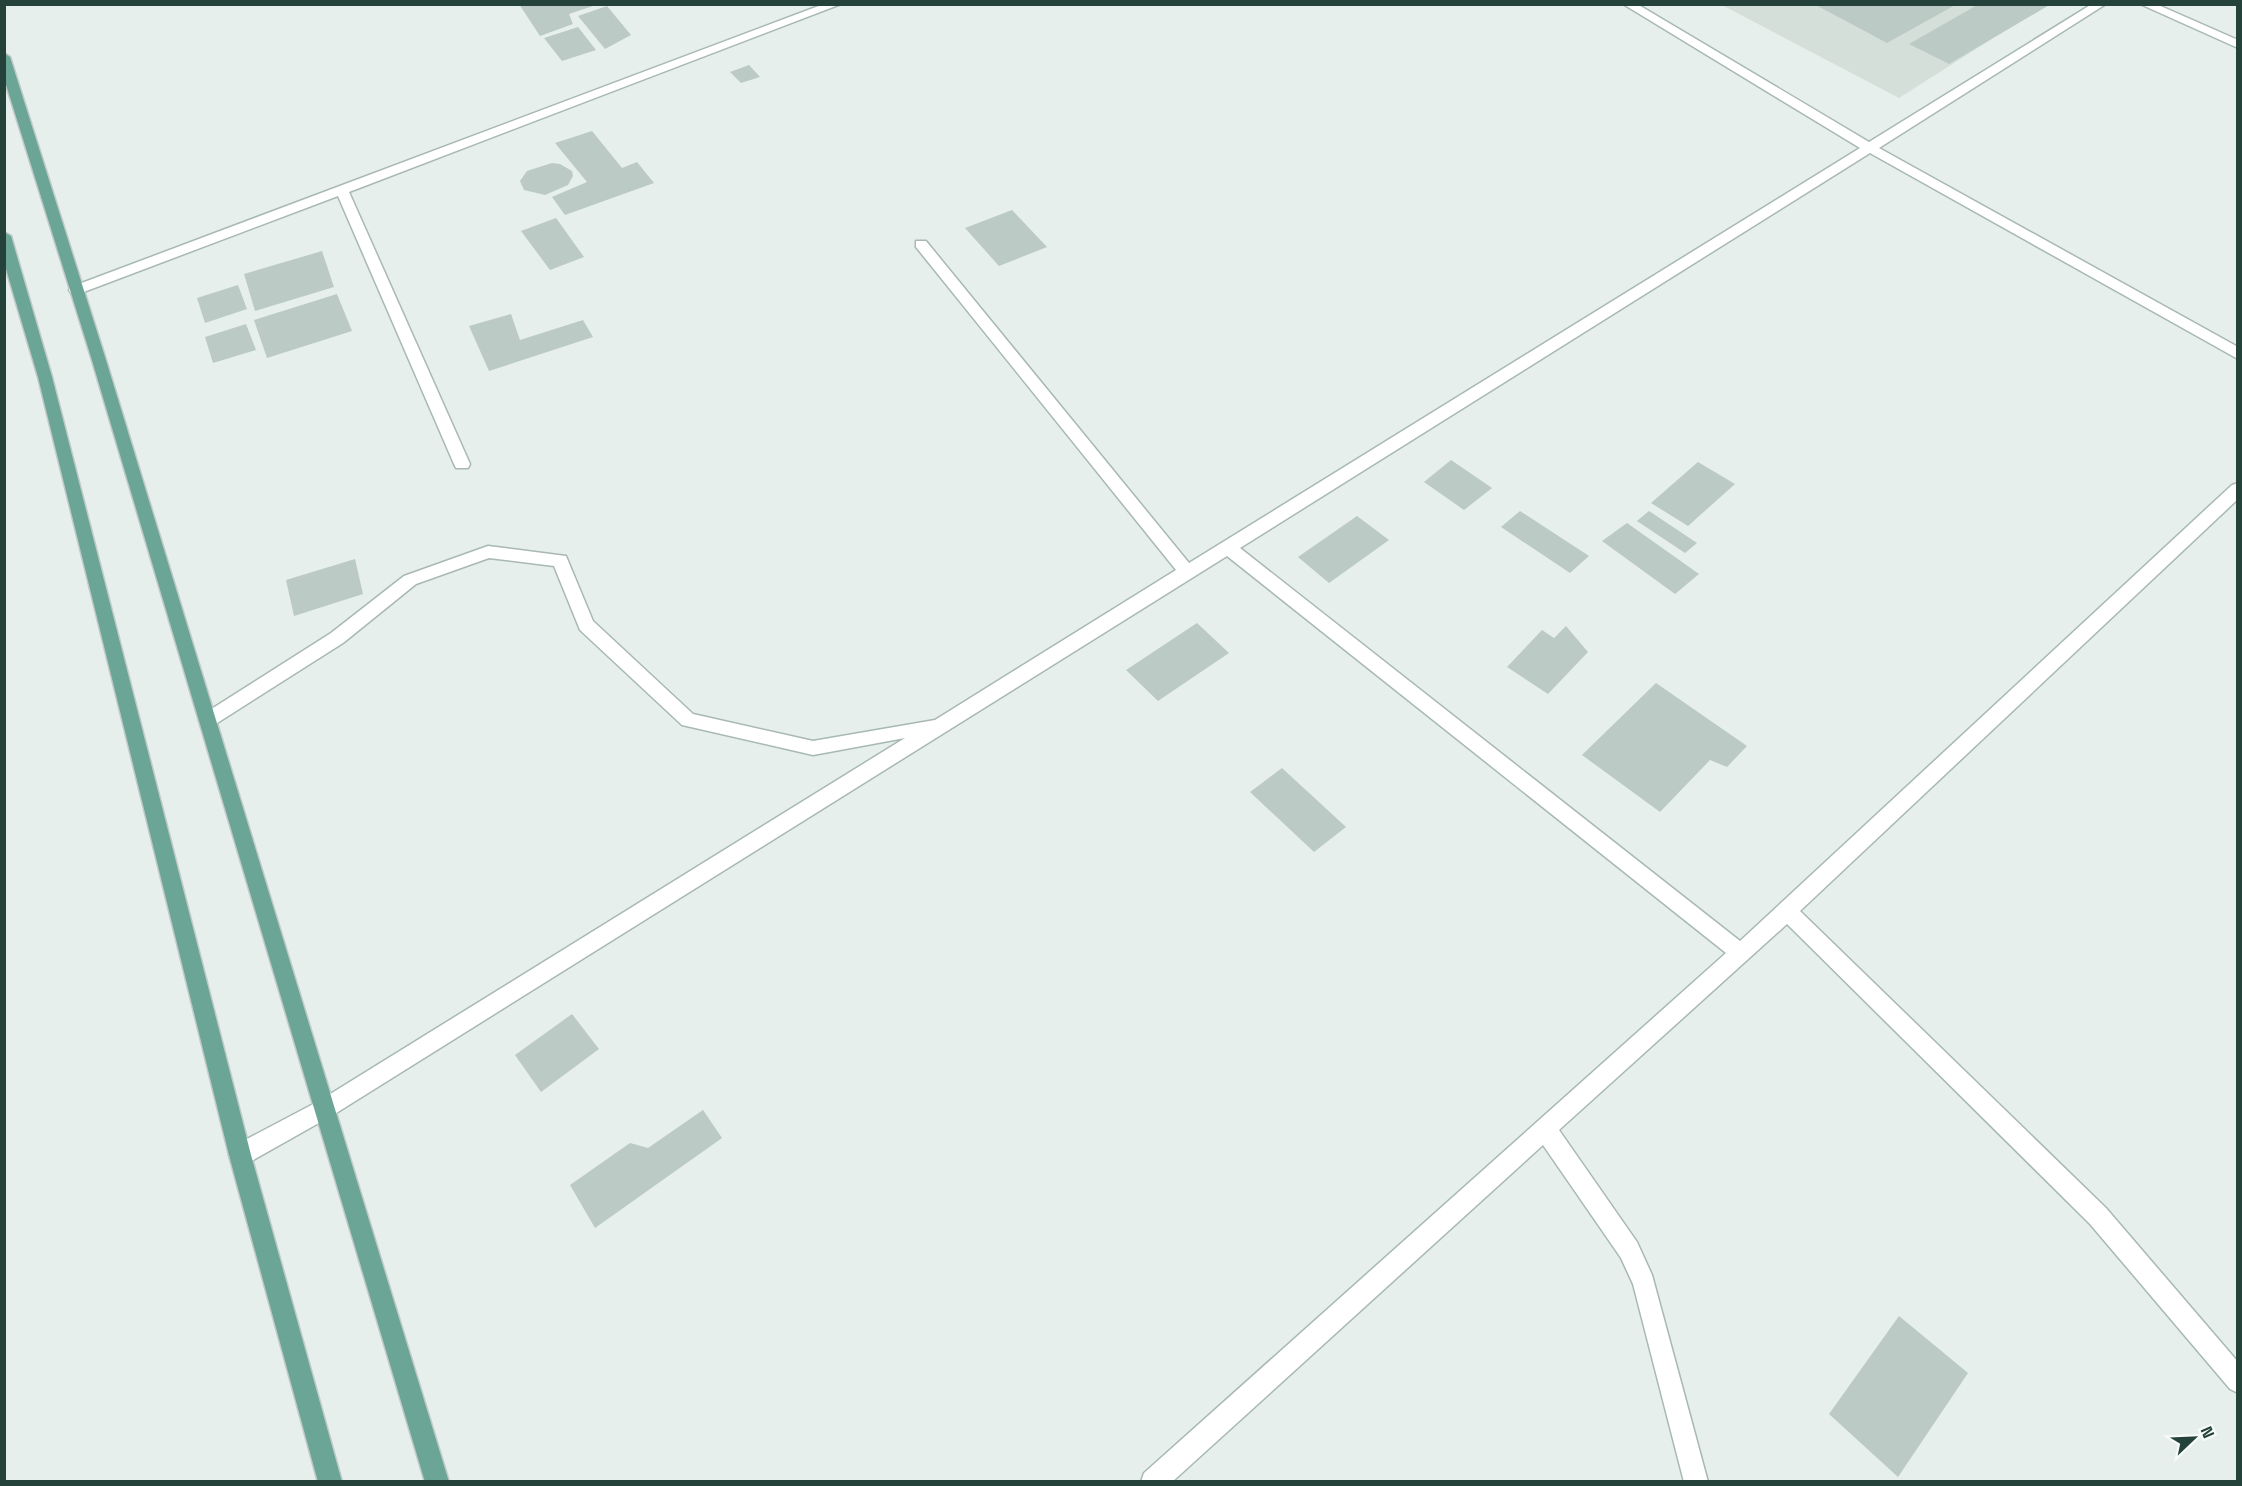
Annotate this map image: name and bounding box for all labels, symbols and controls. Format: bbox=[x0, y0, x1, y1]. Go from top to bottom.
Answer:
north arrow bbox=[2164, 1408, 2224, 1468]
text: N bbox=[2196, 1423, 2219, 1441]

